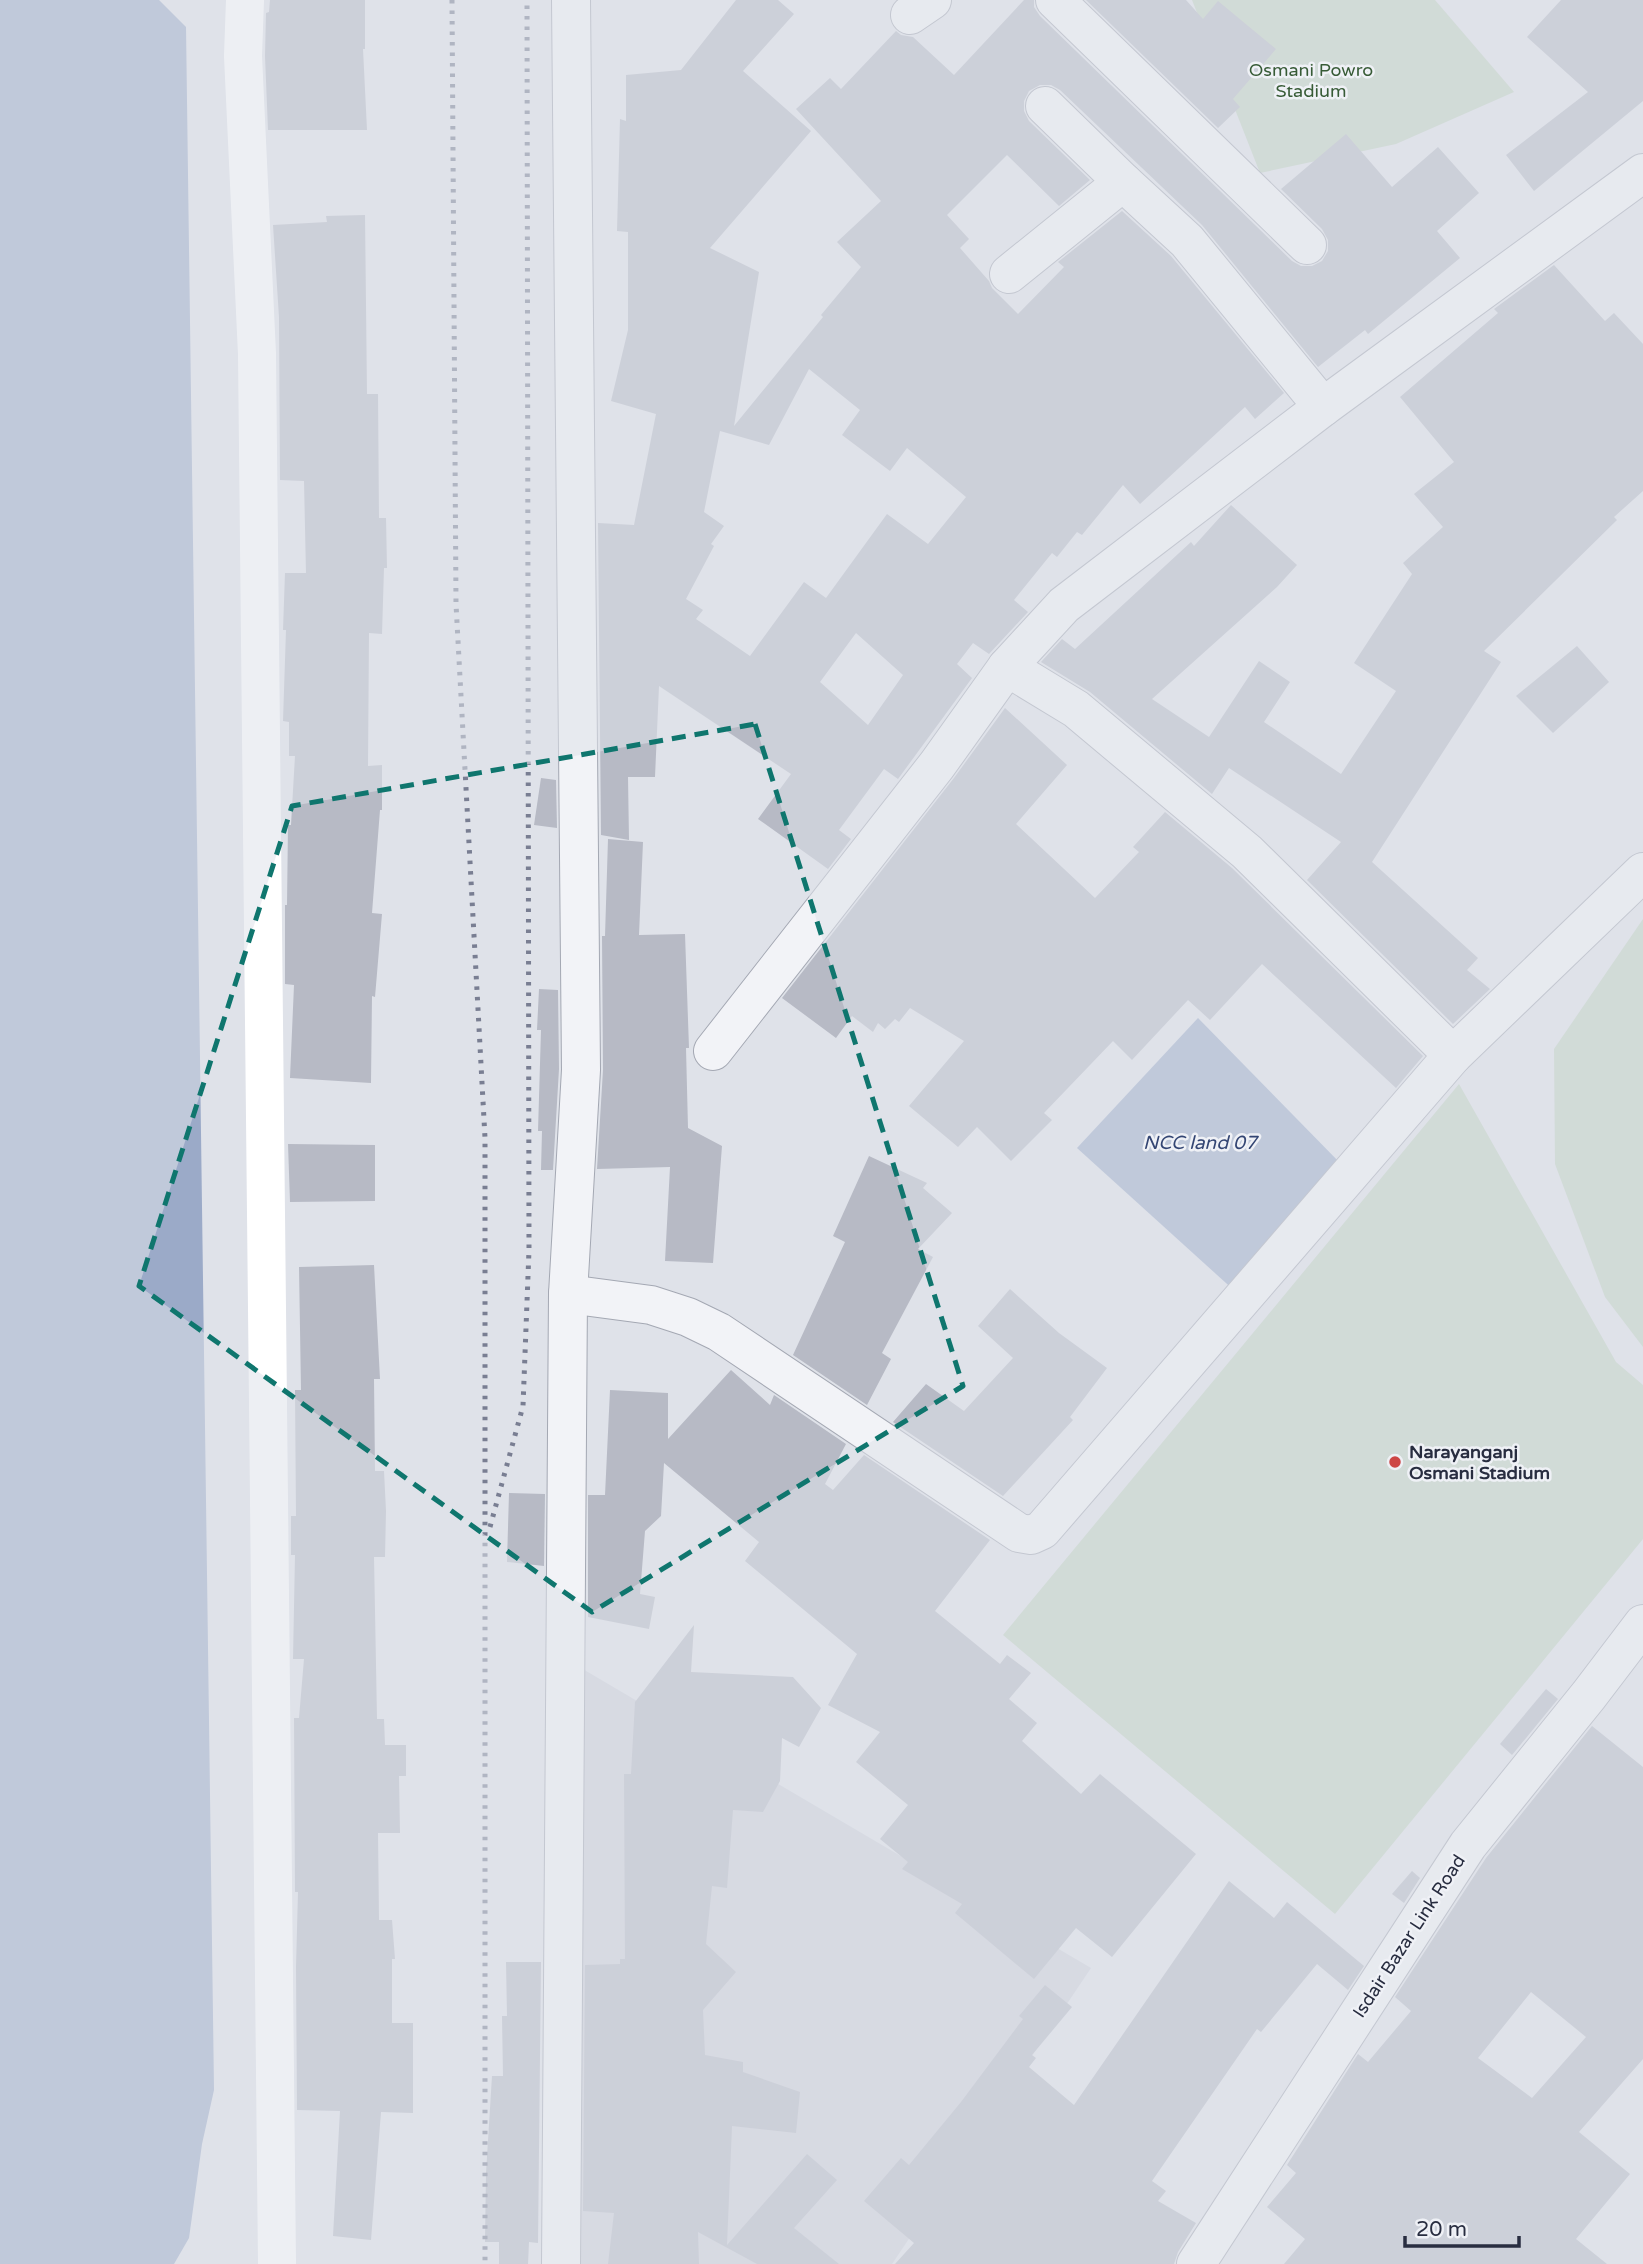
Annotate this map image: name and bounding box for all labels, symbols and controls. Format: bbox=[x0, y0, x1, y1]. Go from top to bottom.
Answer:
park label: Osmani Powro Stadium bbox=[1249, 59, 1373, 102]
water label: NCC land 07 bbox=[1143, 1132, 1259, 1154]
place label: Narayanganj Osmani Stadium bbox=[1409, 1441, 1550, 1484]
marker: Narayanganj Osmani Stadium bbox=[1387, 1454, 1403, 1470]
street label: Isdair Bazar Link Road bbox=[1348, 1850, 1470, 2022]
scale bar bbox=[1405, 2204, 1519, 2248]
text: 20 m bbox=[1416, 2217, 1467, 2242]

